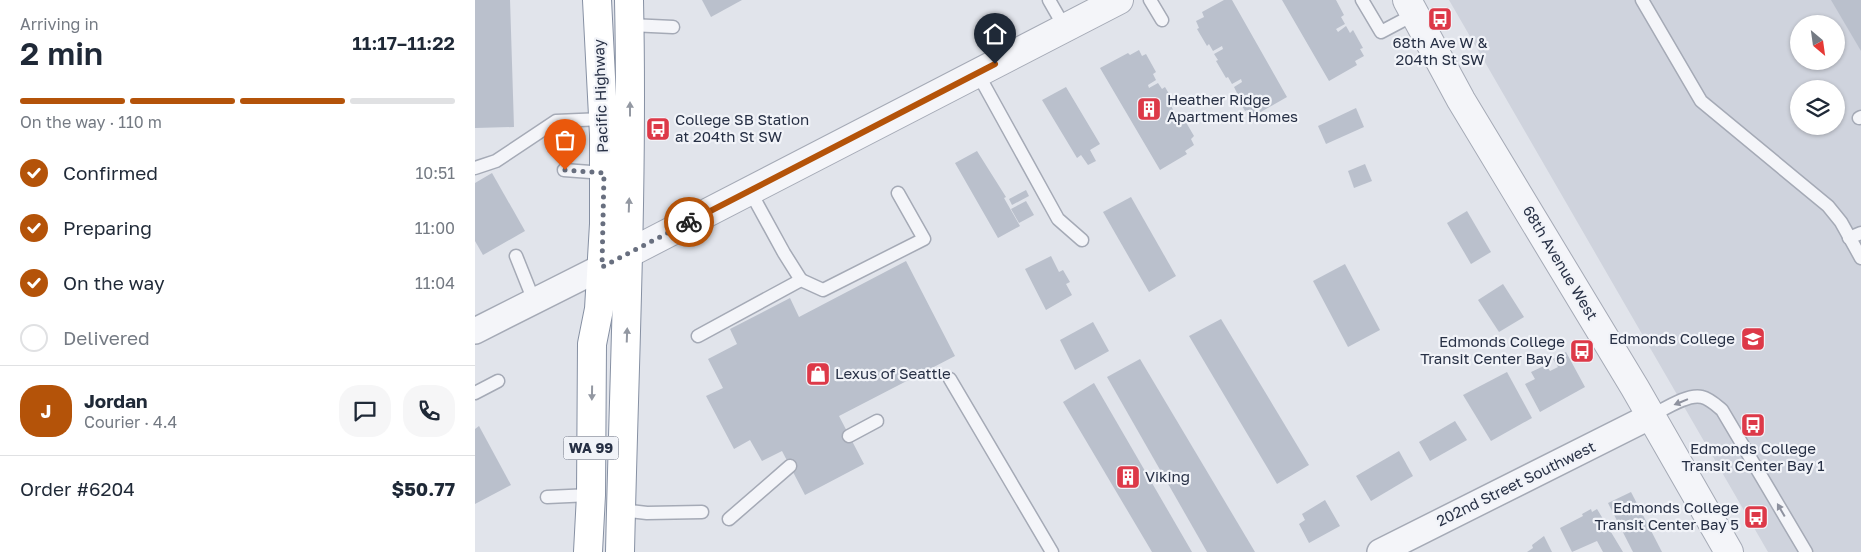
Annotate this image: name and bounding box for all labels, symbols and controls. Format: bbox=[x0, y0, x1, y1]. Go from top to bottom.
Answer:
bus stop icon: 68th Ave W & 204th St SW bbox=[1427, 6, 1453, 32]
pin bbox=[974, 13, 1016, 64]
text: Arriving in bbox=[20, 14, 99, 34]
north arrow bbox=[1790, 15, 1845, 70]
map controls bbox=[1790, 15, 1845, 135]
icon: home bbox=[981, 20, 1009, 48]
text: 11:17–11:22 bbox=[352, 31, 455, 54]
place label: 68th Ave W & 204th St SW bbox=[1392, 33, 1488, 68]
text: 2 min bbox=[20, 34, 103, 72]
street label: Pacific Highway bbox=[589, 38, 611, 153]
button: layers bbox=[1790, 80, 1845, 135]
place label: Heather Ridge Apartment Homes bbox=[1167, 90, 1298, 125]
building icon: Heather Ridge Apartment Homes bbox=[1136, 96, 1162, 122]
one-way arrow bbox=[626, 100, 634, 116]
place label: College SB Station at 204th St SW bbox=[675, 110, 809, 145]
text: On the way · 110 m bbox=[20, 112, 162, 132]
bus stop icon: College SB Station at 204th St SW bbox=[645, 116, 671, 142]
pin bbox=[544, 119, 586, 170]
icon: bag bbox=[551, 126, 579, 154]
icon: check bbox=[20, 159, 48, 187]
text: Confirmed bbox=[63, 161, 158, 184]
text: 10:51 bbox=[415, 163, 455, 183]
one-way arrow bbox=[625, 197, 633, 213]
courier bbox=[664, 197, 714, 247]
street label: 68th Avenue West bbox=[1520, 202, 1602, 323]
icon: bike bbox=[675, 208, 703, 236]
icon: check bbox=[20, 214, 48, 242]
text: Preparing bbox=[63, 216, 152, 239]
text: 11:00 bbox=[415, 218, 455, 238]
icon: check bbox=[20, 269, 48, 297]
text: On the way bbox=[63, 271, 165, 294]
text: 11:04 bbox=[415, 273, 455, 293]
text: Delivered bbox=[63, 326, 150, 349]
one-way arrow bbox=[623, 326, 631, 342]
school or university icon: Edmonds College bbox=[1740, 326, 1766, 352]
place label: Edmonds College bbox=[1609, 329, 1735, 347]
place label: Edmonds College Transit Center Bay 6 bbox=[1420, 332, 1565, 367]
bus stop icon: Edmonds College Transit Center Bay 6 bbox=[1569, 338, 1595, 364]
shop icon: Lexus of Seattle bbox=[805, 361, 831, 387]
place label: Lexus of Seattle bbox=[835, 364, 951, 382]
button: chat bbox=[339, 385, 391, 437]
button: phone bbox=[403, 385, 455, 437]
one-way arrow bbox=[588, 385, 596, 401]
text: Jordan bbox=[84, 389, 148, 412]
one-way arrow bbox=[1674, 398, 1688, 406]
text: J bbox=[41, 399, 51, 422]
text: Courier · 4.4 bbox=[84, 412, 177, 432]
bus stop icon: Edmonds College Transit Center Bay 1 bbox=[1740, 412, 1766, 438]
road number: WA 99 bbox=[563, 436, 619, 459]
street label: 202nd Street Southwest bbox=[1433, 437, 1598, 529]
place label: Edmonds College Transit Center Bay 1 bbox=[1682, 439, 1825, 474]
building icon: Viking bbox=[1115, 464, 1141, 490]
place label: Viking bbox=[1145, 467, 1190, 485]
text: Order #6204 bbox=[20, 477, 135, 500]
text: $50.77 bbox=[392, 477, 455, 500]
place label: Edmonds College Transit Center Bay 5 bbox=[1595, 498, 1739, 533]
one-way arrow bbox=[1777, 503, 1786, 517]
bus stop icon: Edmonds College Transit Center Bay 5 bbox=[1743, 504, 1769, 530]

